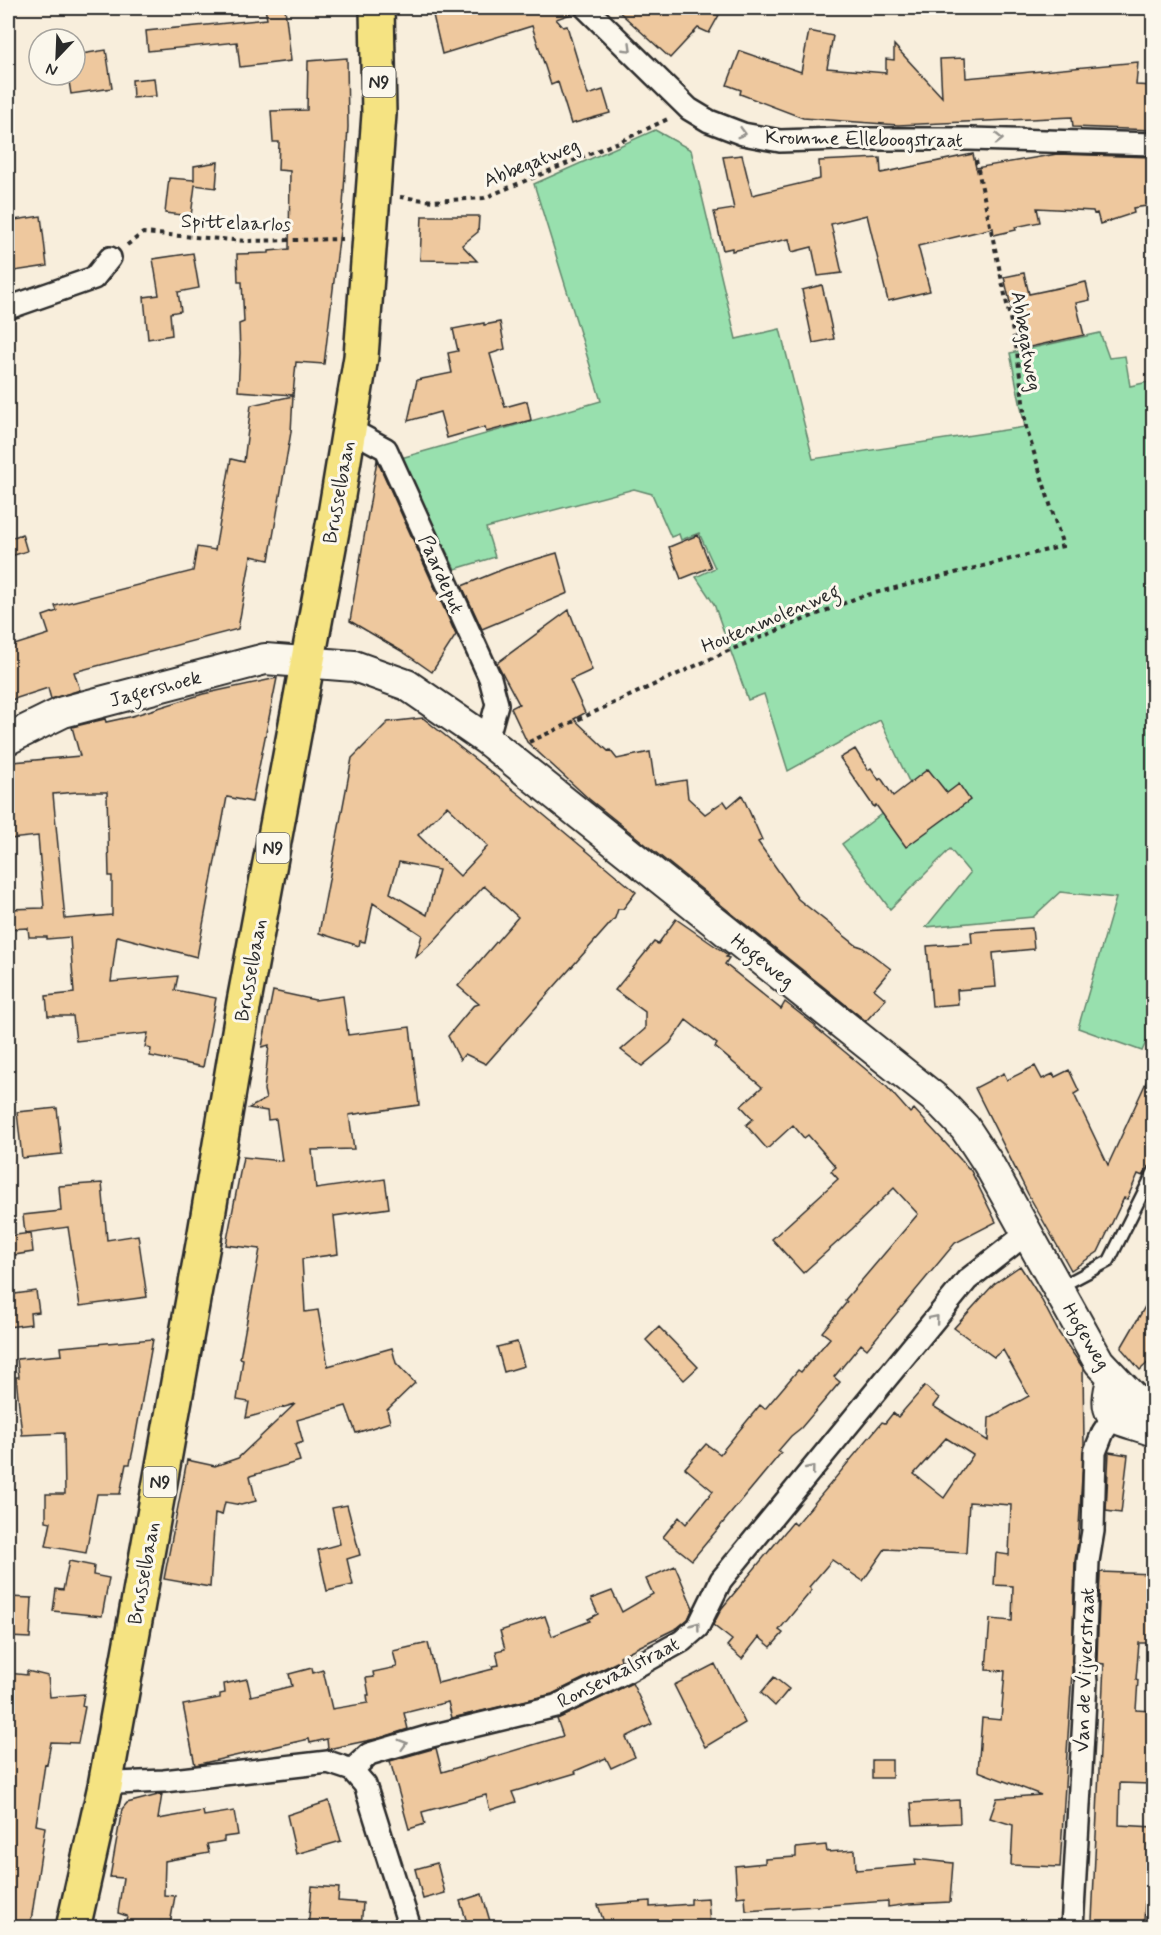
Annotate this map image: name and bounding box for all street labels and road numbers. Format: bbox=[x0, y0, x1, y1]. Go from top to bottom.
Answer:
road number: N9 bbox=[362, 67, 395, 97]
street label: Kromme Elleboogstraat bbox=[765, 124, 963, 155]
street label: Abbegatweg bbox=[480, 132, 584, 195]
street label: Spittelaarlos bbox=[180, 208, 292, 239]
street label: Abbegatweg bbox=[1003, 289, 1048, 394]
street label: Brusselbaan bbox=[317, 439, 362, 546]
street label: Paardeput bbox=[411, 531, 470, 618]
street label: Houtenmolenweg bbox=[697, 578, 845, 663]
street label: Jagershoek bbox=[106, 664, 205, 717]
road number: N9 bbox=[256, 833, 290, 863]
street label: Brusselbaan bbox=[229, 917, 274, 1024]
street label: Hogeweg bbox=[723, 928, 800, 996]
street label: Hogeweg bbox=[1053, 1298, 1116, 1376]
road number: N9 bbox=[144, 1467, 176, 1497]
street label: Brusselbaan bbox=[122, 1520, 167, 1627]
street label: Van de Vijverstraat bbox=[1069, 1587, 1102, 1753]
street label: Ronsevaalstraat bbox=[553, 1631, 684, 1716]

